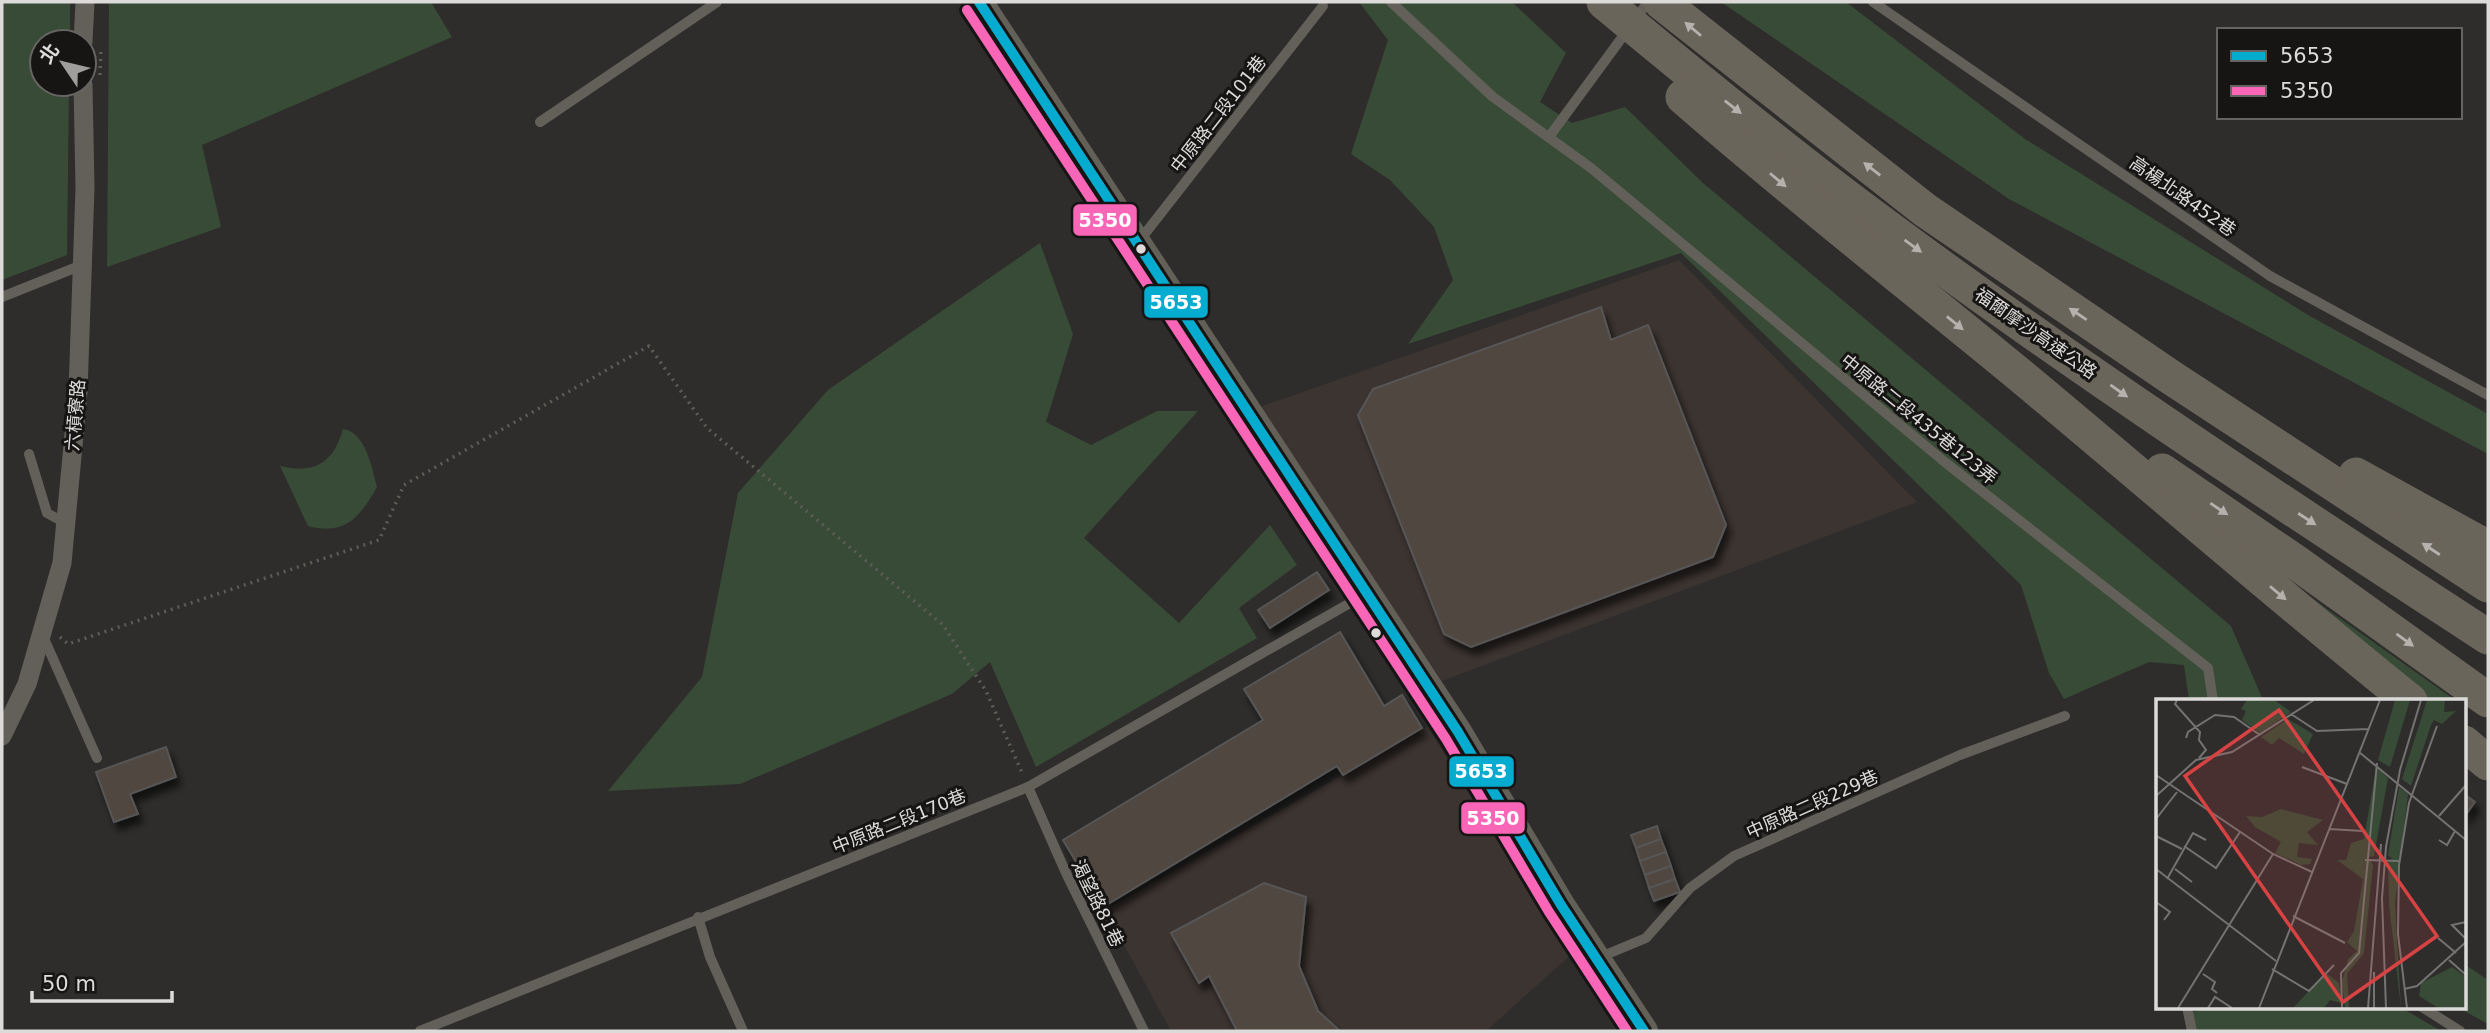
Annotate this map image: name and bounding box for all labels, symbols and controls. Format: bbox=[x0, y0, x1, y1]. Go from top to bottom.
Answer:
one-way arrow bbox=[1684, 21, 1702, 37]
north arrow bbox=[28, 28, 98, 98]
legend bbox=[2217, 28, 2462, 119]
text: 北 bbox=[35, 39, 64, 67]
text: 5653 bbox=[2280, 44, 2333, 68]
street label: 中原路二段101巷 bbox=[1166, 51, 1270, 177]
text: 5350 bbox=[2280, 79, 2333, 103]
one-way arrow bbox=[1723, 100, 1741, 115]
street label: 高楊北路452巷 bbox=[2126, 152, 2240, 240]
one-way arrow bbox=[1863, 162, 1881, 176]
one-way arrow bbox=[1769, 172, 1787, 187]
line badge: 5350 bbox=[1072, 203, 1138, 237]
text: 5350 bbox=[1079, 209, 1131, 231]
one-way arrow bbox=[1904, 238, 1922, 252]
unlabelled marker bbox=[1134, 242, 1148, 256]
street label: 福爾摩沙高速公路 bbox=[1971, 283, 2101, 383]
line badge: 5653 bbox=[1143, 285, 1209, 319]
text: 5653 bbox=[1150, 291, 1202, 313]
one-way arrow bbox=[2069, 307, 2087, 321]
one-way arrow bbox=[1947, 315, 1964, 330]
street label: 中原路二段435巷123弄 bbox=[1837, 350, 2001, 488]
street label: 六槓寮路 bbox=[61, 378, 89, 452]
one-way arrow bbox=[2110, 384, 2128, 398]
one-way arrow bbox=[2210, 502, 2228, 516]
one-way arrow bbox=[2298, 512, 2316, 526]
one-way arrow bbox=[2421, 542, 2440, 555]
one-way arrow bbox=[2269, 585, 2286, 600]
unlabelled marker bbox=[1369, 626, 1383, 640]
one-way arrow bbox=[2395, 633, 2414, 647]
inset map bbox=[2156, 699, 2466, 1009]
line badge: 5653 bbox=[1448, 755, 1515, 788]
text: 5653 bbox=[1455, 760, 1507, 782]
street label: 中原路二段229巷 bbox=[1743, 765, 1881, 843]
street label: 中原路二段170巷 bbox=[829, 785, 969, 857]
line badge: 5350 bbox=[1460, 801, 1526, 835]
text: 5350 bbox=[1467, 807, 1519, 829]
street label: 渴望路81巷 bbox=[1068, 856, 1128, 950]
scale bar bbox=[32, 960, 172, 1004]
text: 50 m bbox=[42, 972, 96, 996]

